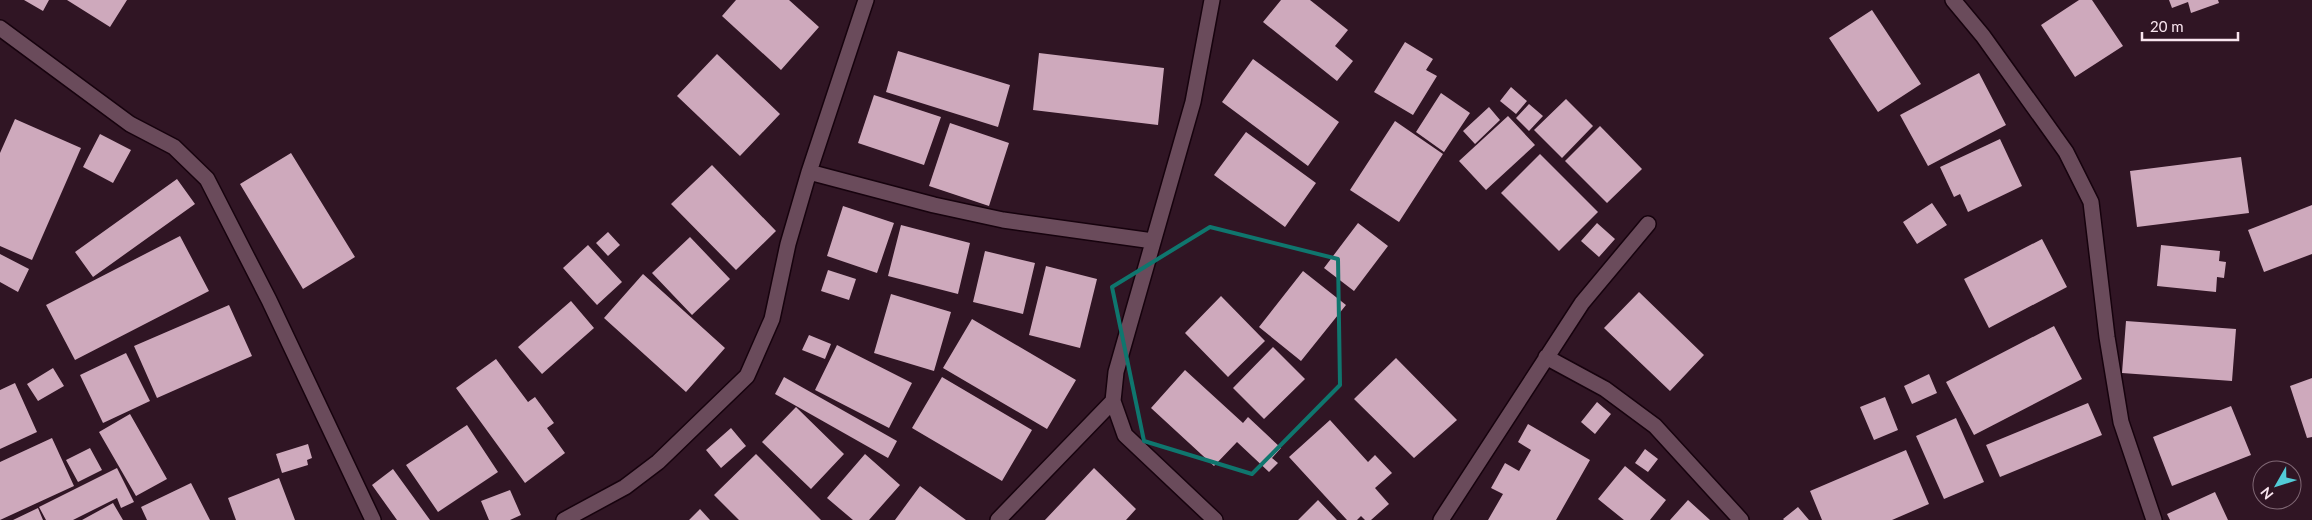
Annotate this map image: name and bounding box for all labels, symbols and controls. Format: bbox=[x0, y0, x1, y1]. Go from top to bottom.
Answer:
scale bar bbox=[2142, 10, 2238, 42]
text: 20 m bbox=[2150, 17, 2184, 35]
north arrow bbox=[2252, 460, 2302, 510]
text: N bbox=[2257, 484, 2277, 503]

